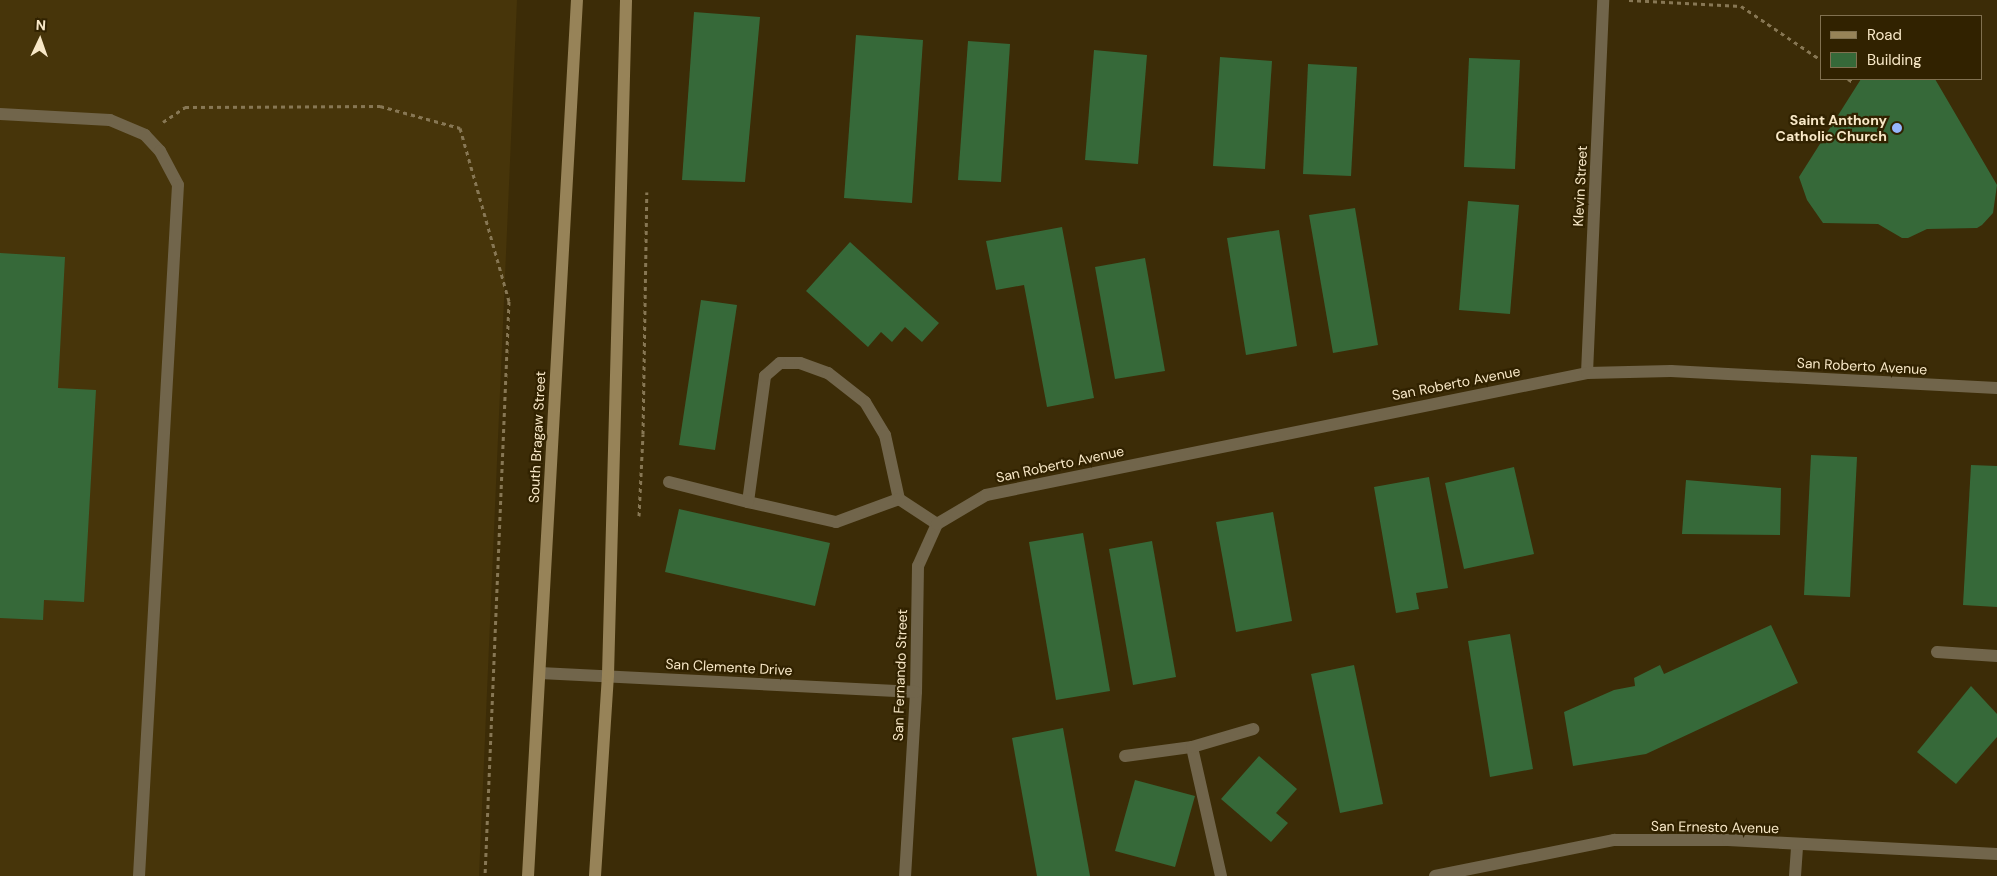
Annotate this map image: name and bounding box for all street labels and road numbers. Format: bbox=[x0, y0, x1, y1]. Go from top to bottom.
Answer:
street label: Klevin Street bbox=[1569, 145, 1591, 227]
street label: San Roberto Avenue bbox=[1796, 354, 1928, 378]
street label: San Roberto Avenue bbox=[1390, 362, 1522, 404]
street label: South Bragaw Street bbox=[525, 370, 549, 504]
street label: San Roberto Avenue bbox=[994, 442, 1126, 486]
street label: San Fernando Street bbox=[889, 609, 911, 741]
street label: San Clemente Drive bbox=[665, 655, 793, 679]
street label: San Ernesto Avenue bbox=[1651, 817, 1779, 837]

